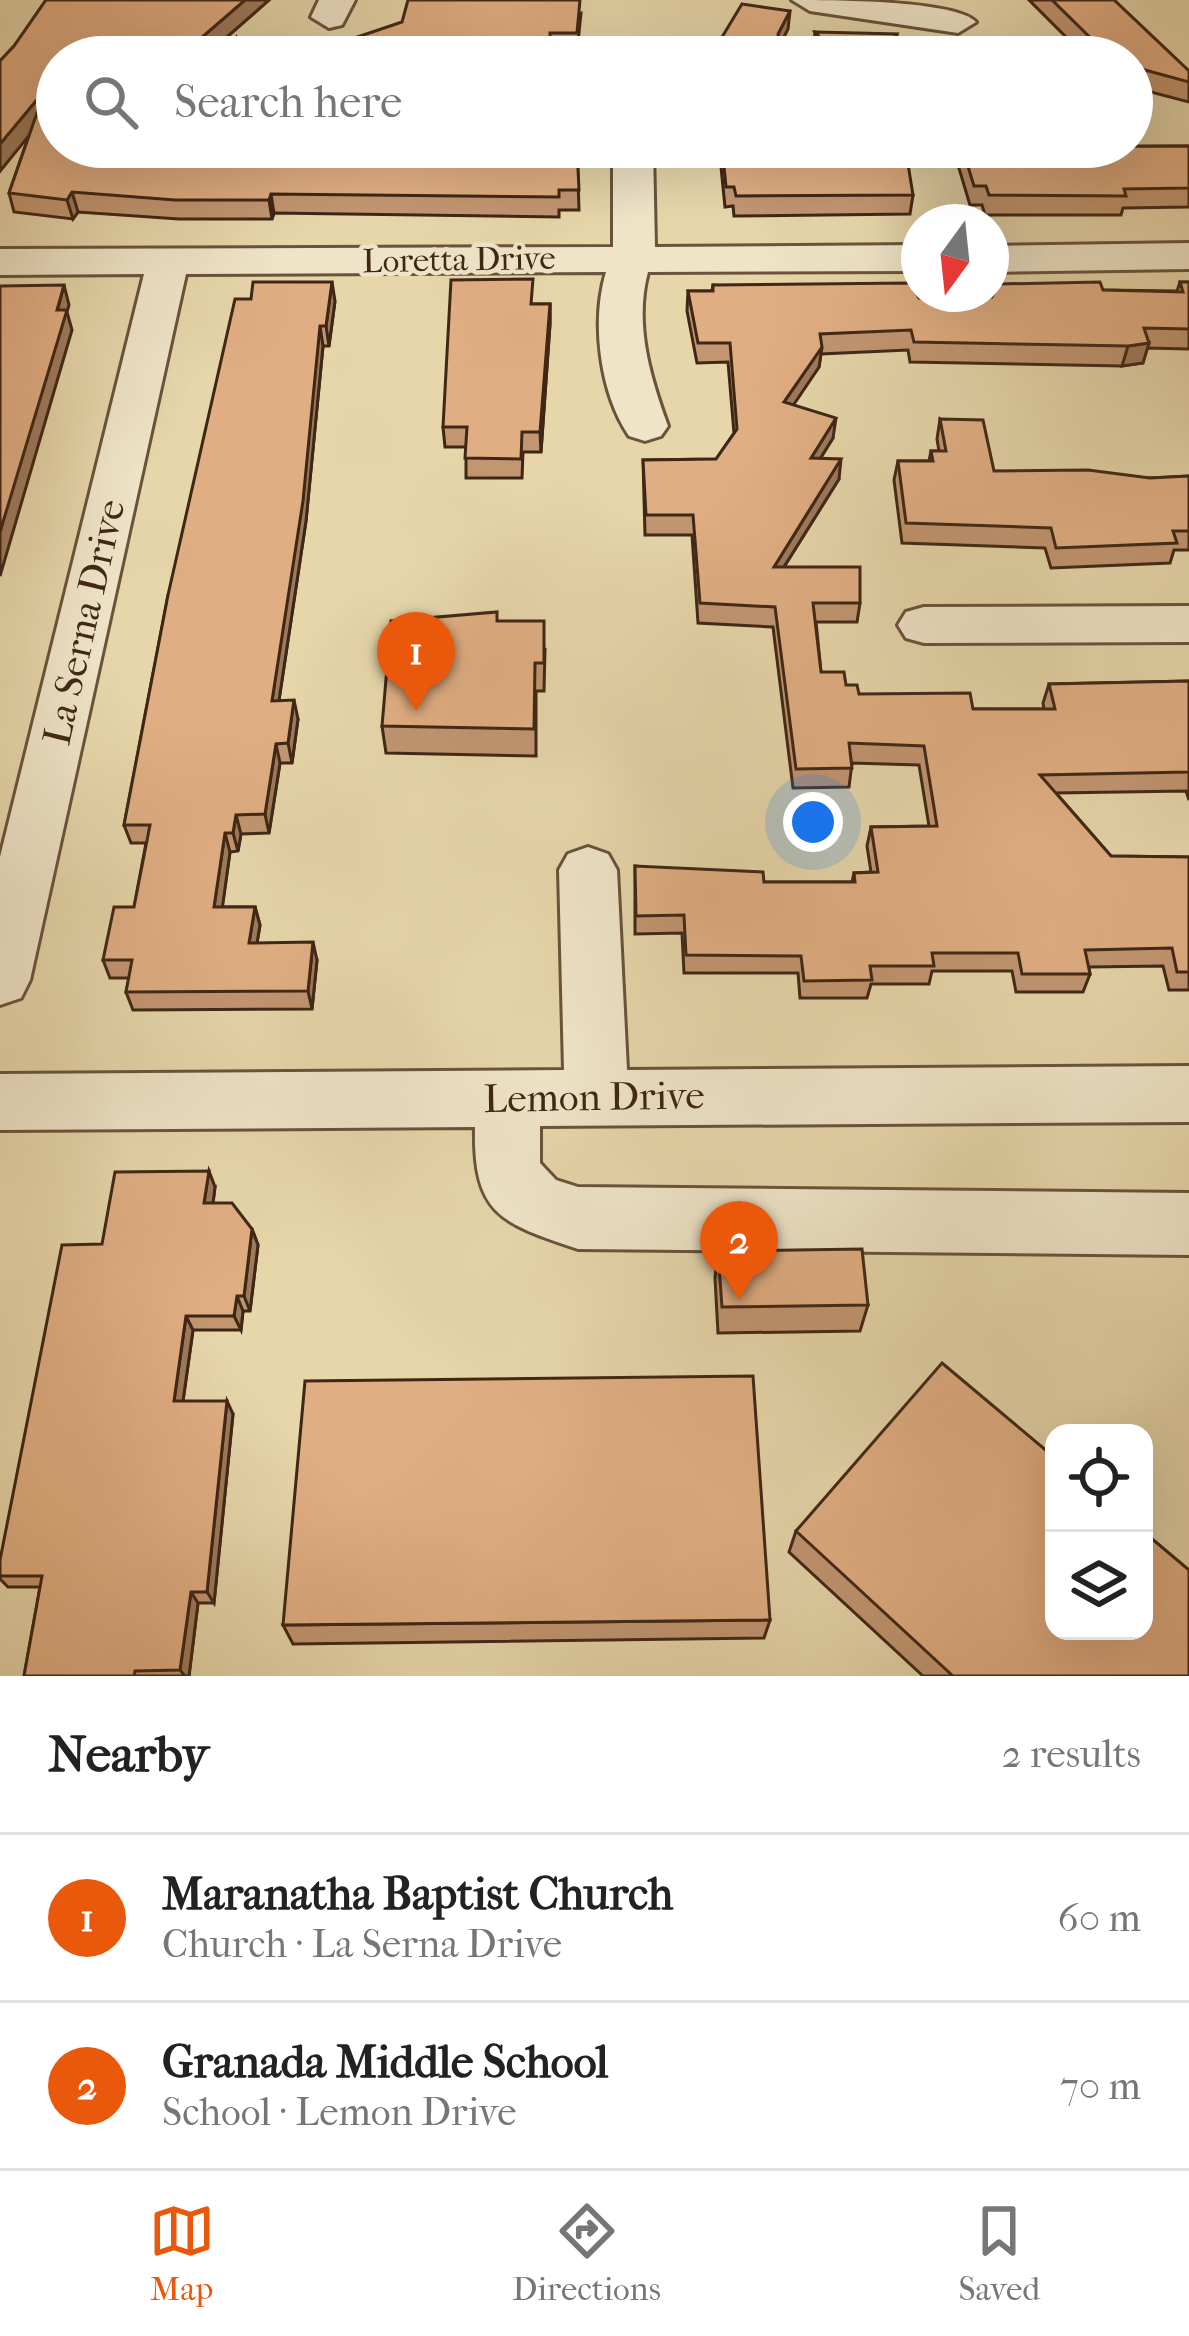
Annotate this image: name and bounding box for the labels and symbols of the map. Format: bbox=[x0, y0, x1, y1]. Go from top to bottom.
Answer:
north arrow bbox=[901, 204, 1009, 312]
street label: Loretta Drive bbox=[362, 239, 556, 281]
street label: La Serna Drive bbox=[33, 495, 135, 749]
pin: 1 bbox=[377, 612, 455, 711]
your location bbox=[783, 792, 843, 852]
street label: Lemon Drive bbox=[483, 1072, 705, 1122]
pin: 2 bbox=[700, 1201, 778, 1300]

